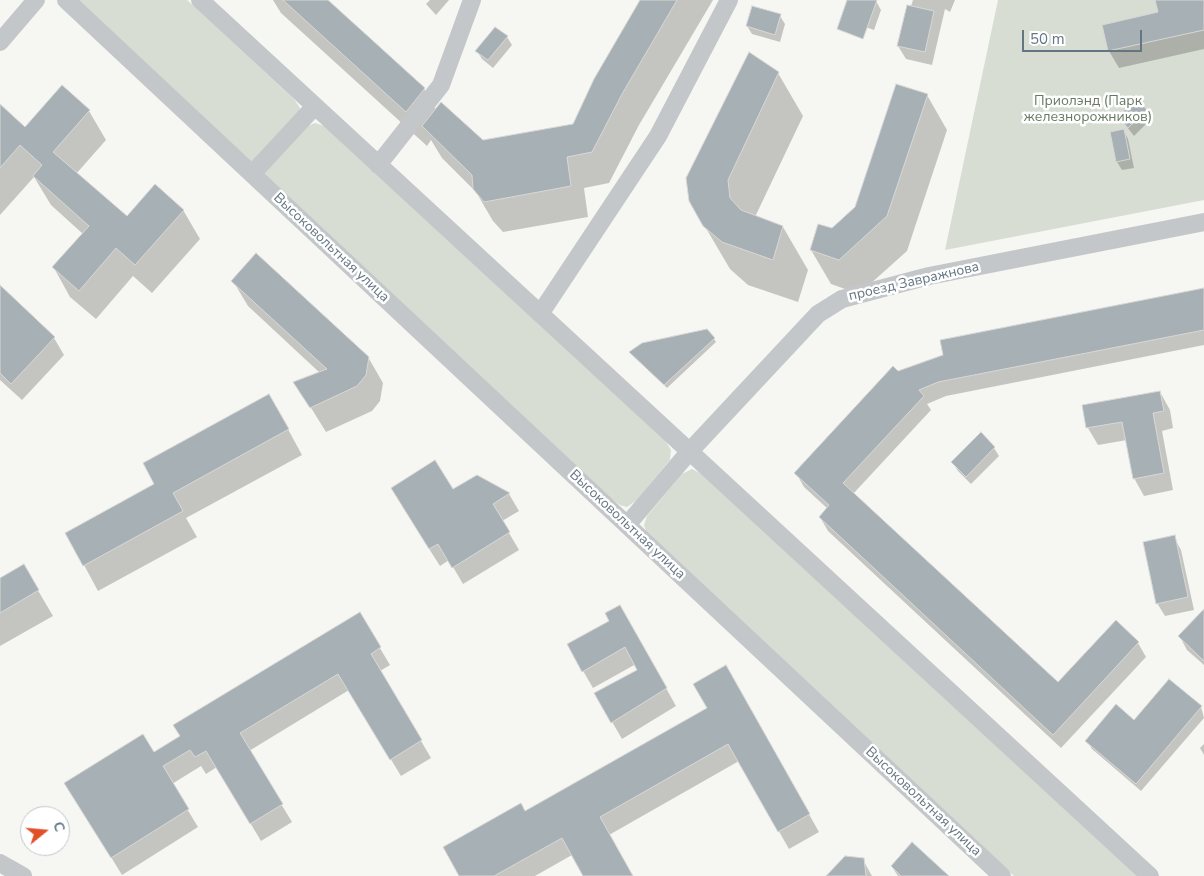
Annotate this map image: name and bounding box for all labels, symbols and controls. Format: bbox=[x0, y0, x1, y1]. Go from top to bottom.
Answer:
scale bar bbox=[1024, 20, 1144, 52]
text: 50 m bbox=[1030, 29, 1065, 49]
park label: Приолэнд (Парк железнорожников) bbox=[1024, 94, 1152, 126]
street label: Высоковольтная улица bbox=[270, 190, 392, 306]
street label: проезд Завражнова bbox=[847, 259, 981, 305]
street label: Высоковольтная улица bbox=[566, 467, 688, 583]
street label: Высоковольтная улица bbox=[862, 744, 984, 860]
north arrow bbox=[20, 806, 70, 856]
text: С bbox=[48, 819, 69, 834]

